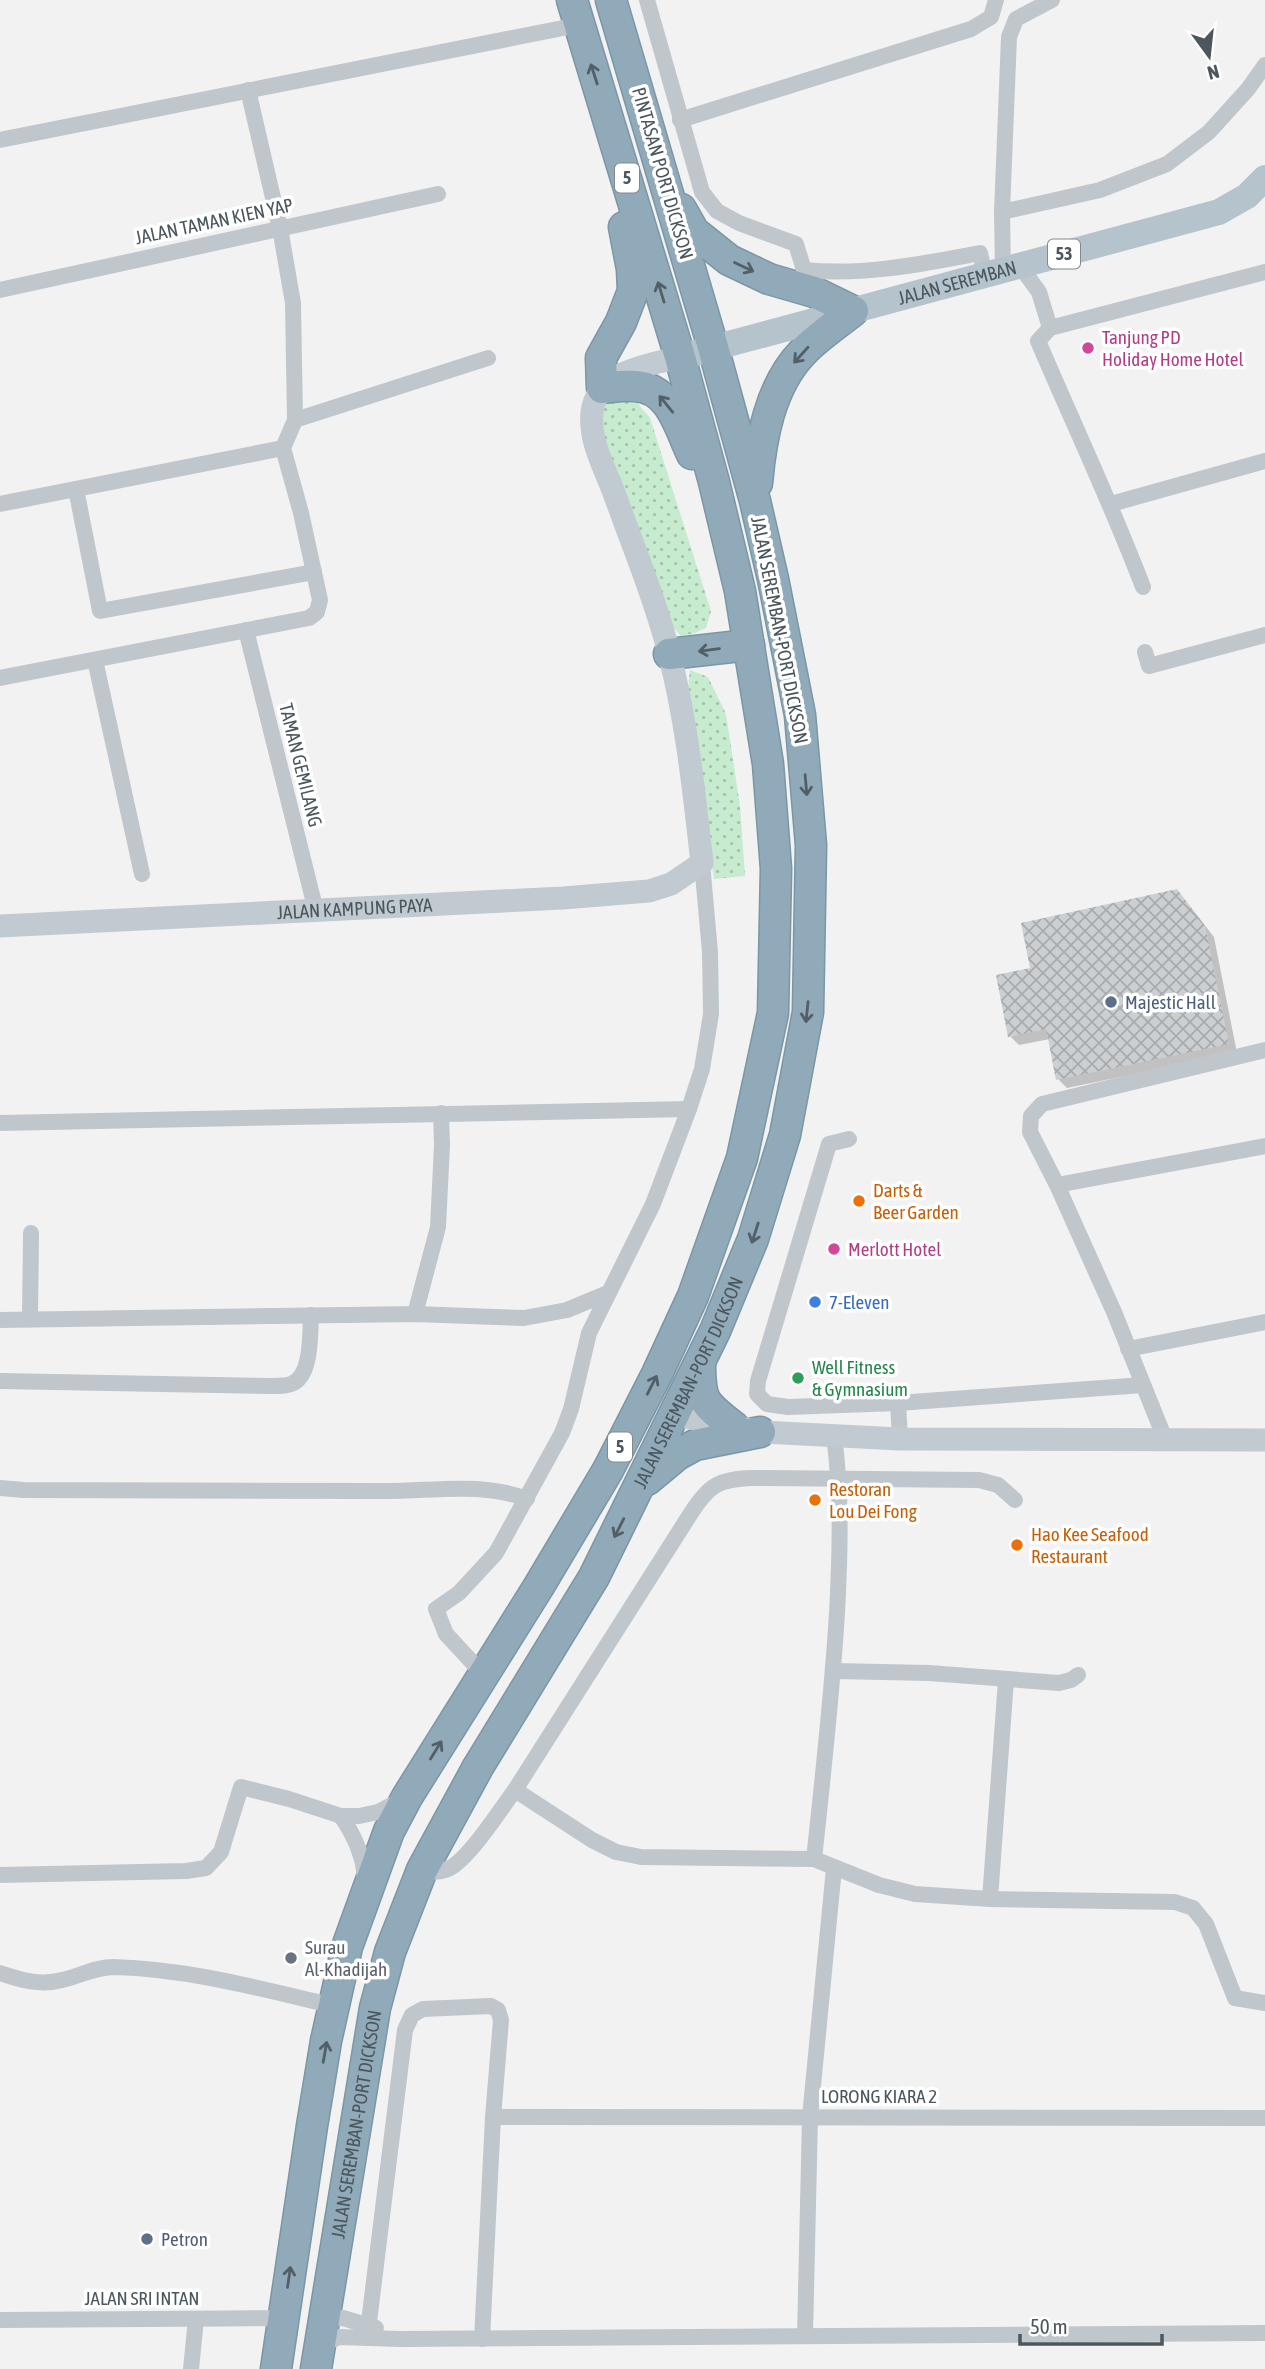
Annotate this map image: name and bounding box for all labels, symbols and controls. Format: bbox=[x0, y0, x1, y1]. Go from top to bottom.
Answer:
north arrow bbox=[1174, 21, 1244, 91]
text: N bbox=[1205, 60, 1222, 84]
one-way arrow bbox=[587, 63, 600, 85]
street label: PINTASAN PORT DICKSON bbox=[628, 84, 698, 262]
road number: 5 bbox=[615, 163, 639, 192]
street label: JALAN TAMAN KIEN YAP bbox=[133, 194, 295, 248]
road number: 53 bbox=[1048, 240, 1080, 268]
street label: JALAN SEREMBAN bbox=[895, 256, 1019, 309]
one-way arrow bbox=[733, 261, 754, 274]
one-way arrow bbox=[653, 281, 666, 303]
place label: Tanjung PD Holiday Home Hotel bbox=[1102, 326, 1243, 370]
marker: Tanjung PD Holiday Home Hotel bbox=[1080, 340, 1096, 356]
one-way arrow bbox=[793, 346, 810, 363]
one-way arrow bbox=[659, 395, 675, 413]
street label: JALAN SEREMBAN-PORT DICKSON bbox=[747, 515, 813, 745]
one-way arrow bbox=[698, 643, 721, 656]
street label: TAMAN GEMILANG bbox=[275, 701, 327, 829]
one-way arrow bbox=[800, 773, 813, 795]
street label: JALAN KAMPUNG PAYA bbox=[276, 893, 433, 923]
place label: Majestic Hall bbox=[1125, 991, 1216, 1013]
marker: Majestic Hall bbox=[1103, 994, 1119, 1010]
one-way arrow bbox=[801, 1000, 814, 1023]
place label: Darts & Beer Garden bbox=[873, 1179, 959, 1223]
marker: Darts & Beer Garden bbox=[851, 1193, 867, 1209]
one-way arrow bbox=[748, 1221, 760, 1243]
place label: Merlott Hotel bbox=[848, 1238, 941, 1260]
marker: Merlott Hotel bbox=[826, 1241, 842, 1257]
street label: JALAN SEREMBAN-PORT DICKSON bbox=[629, 1273, 747, 1491]
place label: 7-Eleven bbox=[829, 1291, 890, 1313]
marker: 7-Eleven bbox=[807, 1294, 823, 1310]
place label: Well Fitness & Gymnasium bbox=[812, 1356, 908, 1400]
marker: Well Fitness & Gymnasium bbox=[790, 1370, 806, 1386]
one-way arrow bbox=[645, 1375, 659, 1396]
road number: 5 bbox=[608, 1432, 632, 1462]
place label: Restoran Lou Dei Fong bbox=[829, 1478, 918, 1522]
marker: Restoran Lou Dei Fong bbox=[807, 1492, 823, 1508]
one-way arrow bbox=[612, 1517, 626, 1538]
place label: Hao Kee Seafood Restaurant bbox=[1031, 1523, 1149, 1567]
marker: Hao Kee Seafood Restaurant bbox=[1009, 1537, 1025, 1553]
one-way arrow bbox=[430, 1740, 444, 1760]
place label: Surau Al-Khadijah bbox=[305, 1936, 387, 1980]
marker: Surau Al-Khadijah bbox=[283, 1950, 299, 1966]
street label: JALAN SEREMBAN-PORT DICKSON bbox=[326, 2008, 386, 2240]
one-way arrow bbox=[319, 2042, 332, 2064]
street label: LORONG KIARA 2 bbox=[821, 2085, 937, 2107]
place label: Petron bbox=[161, 2228, 208, 2250]
marker: Petron bbox=[139, 2231, 155, 2247]
one-way arrow bbox=[282, 2266, 295, 2289]
street label: JALAN SRI INTAN bbox=[85, 2287, 199, 2309]
scale bar bbox=[1020, 2302, 1162, 2346]
text: 50 m bbox=[1030, 2314, 1068, 2338]

